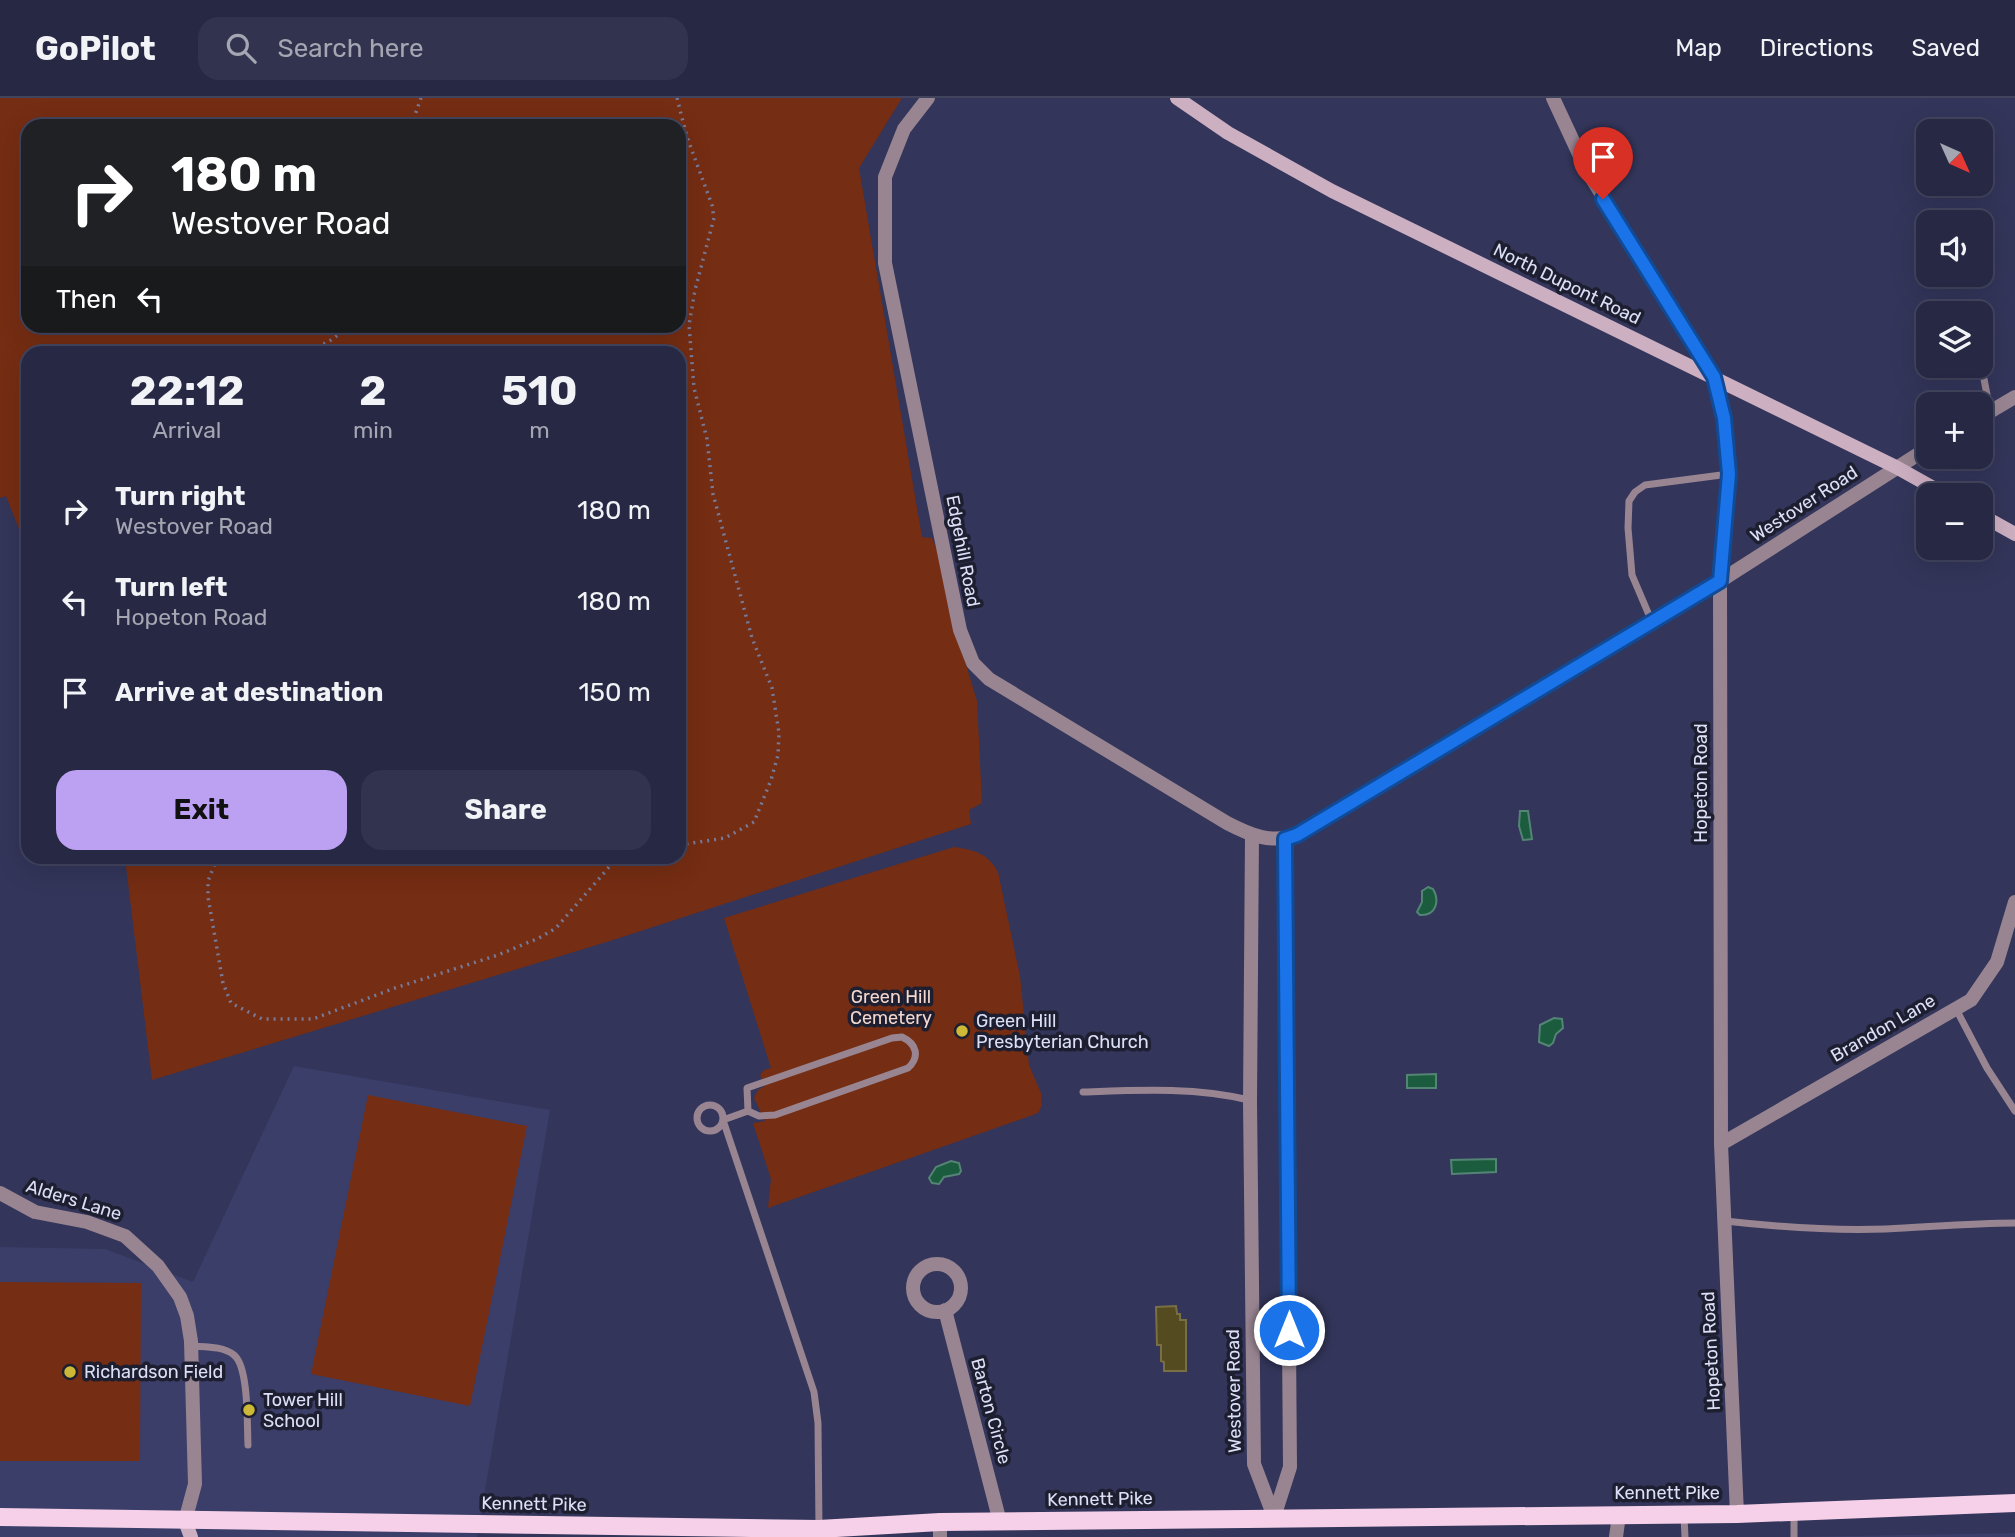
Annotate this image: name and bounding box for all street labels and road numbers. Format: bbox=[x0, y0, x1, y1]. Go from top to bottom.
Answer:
street label: North Dupont Road bbox=[1490, 239, 1644, 329]
street label: Westover Road bbox=[1746, 461, 1862, 547]
street label: Edgehill Road bbox=[941, 493, 985, 609]
street label: Hopeton Road bbox=[1690, 723, 1712, 843]
street label: Brandon Lane bbox=[1827, 989, 1939, 1067]
street label: Alders Lane bbox=[24, 1175, 124, 1225]
street label: Hopeton Road bbox=[1697, 1291, 1725, 1411]
street label: Westover Road bbox=[1222, 1329, 1246, 1453]
street label: Barton Circle bbox=[966, 1356, 1016, 1466]
street label: Kennett Pike bbox=[1614, 1482, 1720, 1504]
street label: Kennett Pike bbox=[1047, 1487, 1153, 1511]
street label: Kennett Pike bbox=[481, 1492, 587, 1516]

